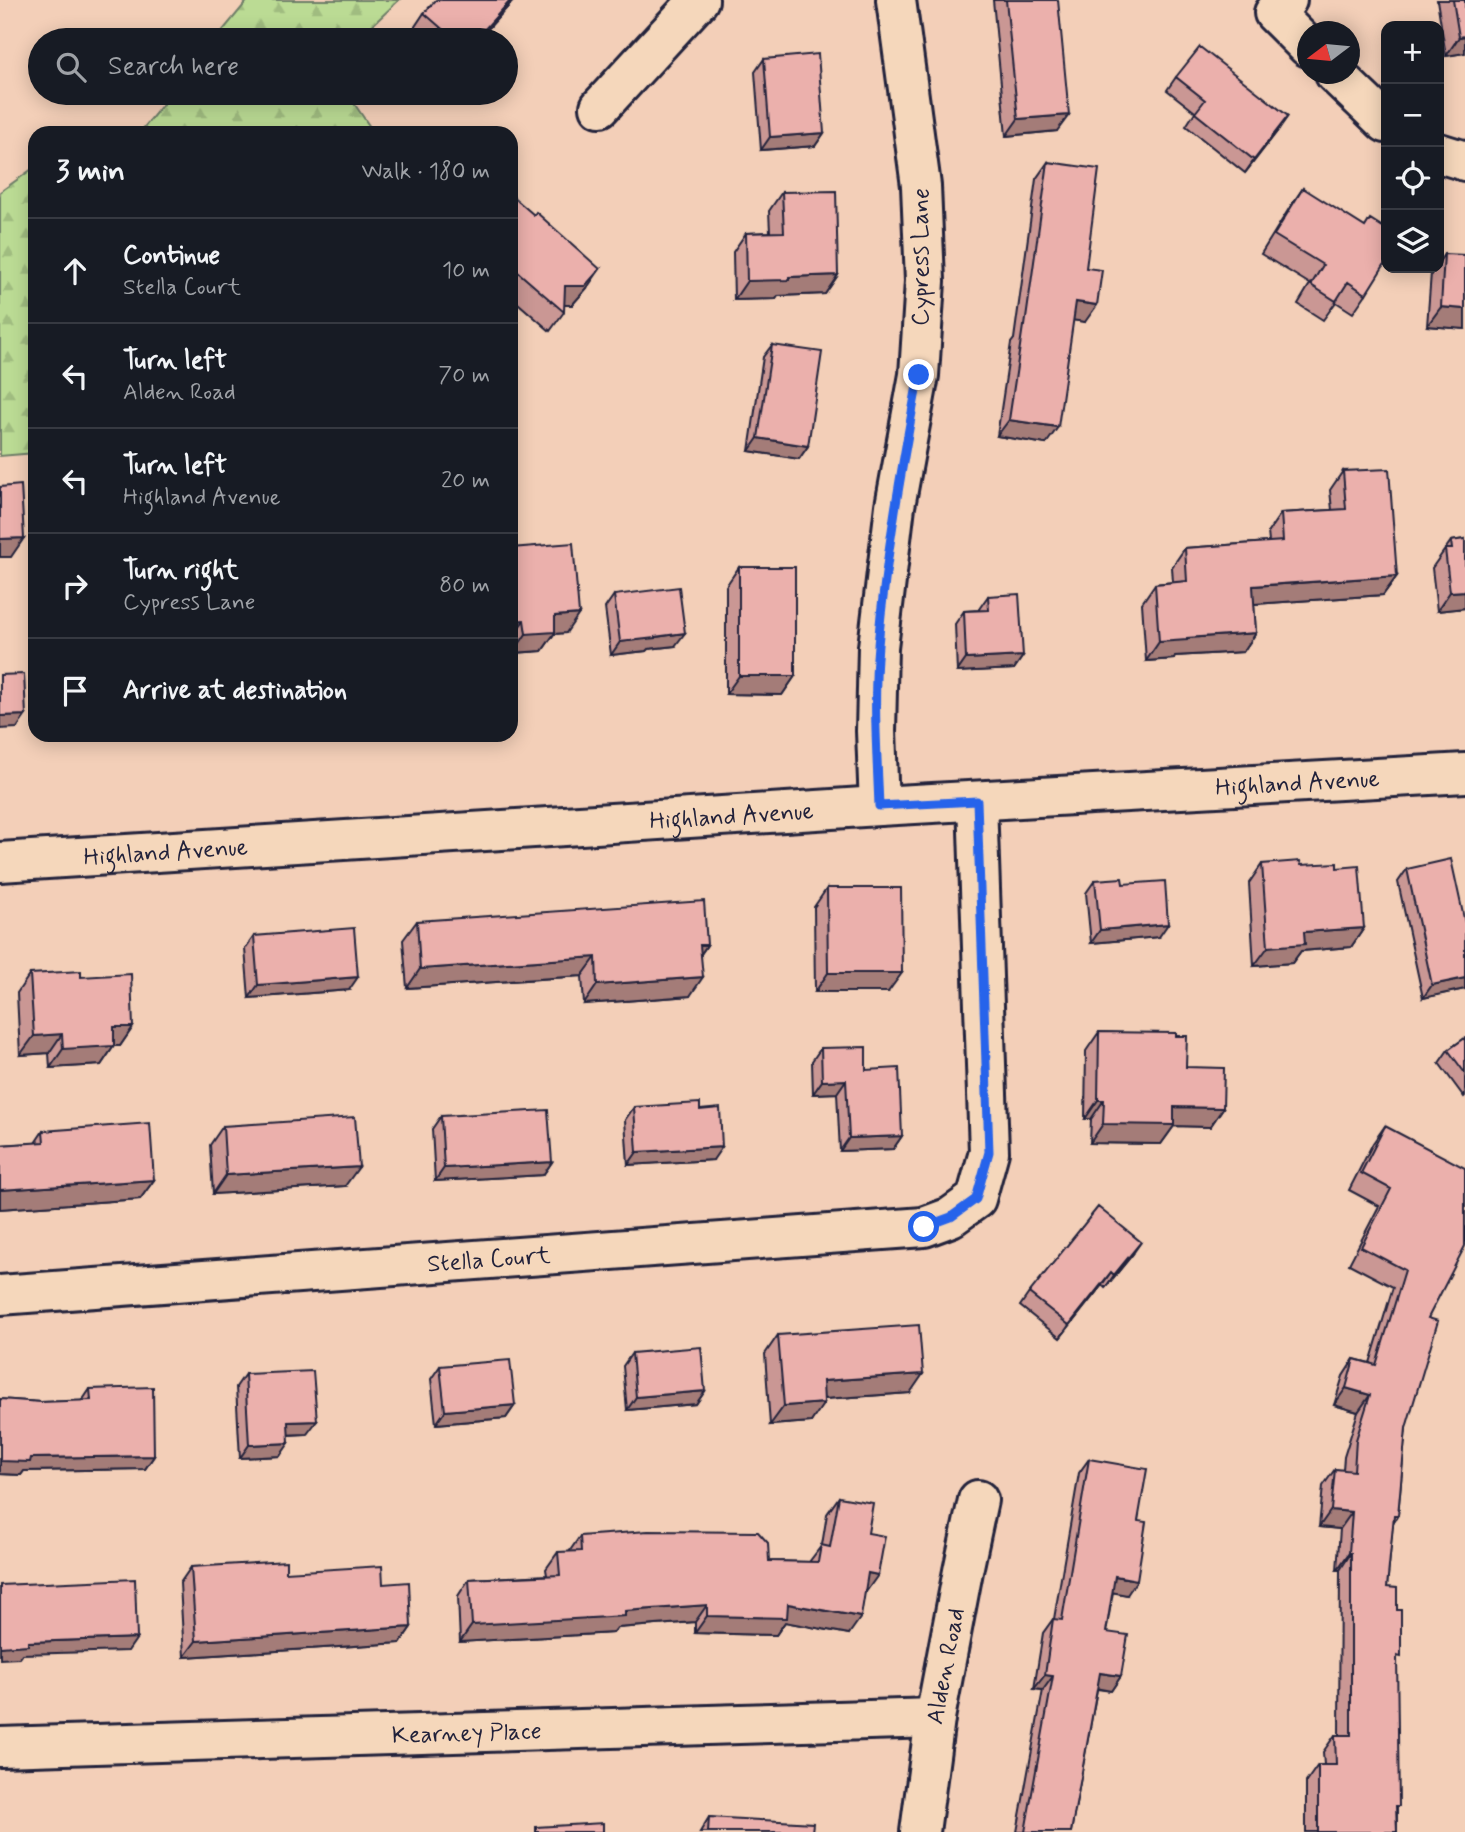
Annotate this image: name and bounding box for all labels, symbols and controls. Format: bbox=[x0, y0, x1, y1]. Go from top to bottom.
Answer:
north arrow bbox=[1297, 21, 1360, 84]
map controls bbox=[1381, 21, 1444, 273]
button: + bbox=[1381, 21, 1444, 84]
search box bbox=[28, 28, 518, 105]
icon: search bbox=[52, 48, 90, 86]
text: Search here bbox=[108, 50, 239, 84]
button: − bbox=[1381, 84, 1444, 147]
button: locate bbox=[1381, 147, 1444, 210]
text: 3 min bbox=[56, 152, 125, 191]
text: Walk · 180 m bbox=[361, 157, 490, 187]
street label: Cypress Lane bbox=[906, 188, 937, 326]
button: layers bbox=[1381, 210, 1444, 273]
text: Continue bbox=[123, 239, 220, 273]
icon: ahead bbox=[56, 252, 94, 290]
text: 10 m bbox=[442, 256, 490, 286]
text: Stella Court bbox=[123, 273, 241, 303]
text: Turn left bbox=[123, 344, 227, 378]
icon: left bbox=[56, 357, 94, 395]
route end bbox=[903, 359, 934, 390]
text: 70 m bbox=[438, 361, 490, 391]
text: Alden Road bbox=[123, 378, 236, 408]
text: Turn left bbox=[123, 449, 227, 483]
icon: left bbox=[56, 462, 94, 500]
text: 20 m bbox=[441, 466, 490, 496]
text: Highland Avenue bbox=[123, 483, 281, 513]
text: Turn right bbox=[123, 554, 239, 588]
icon: right bbox=[56, 567, 94, 605]
text: 80 m bbox=[439, 571, 490, 601]
text: Cypress Lane bbox=[123, 588, 255, 618]
icon: arrive bbox=[56, 672, 94, 710]
text: Arrive at destination bbox=[123, 674, 347, 708]
street label: Highland Avenue bbox=[1215, 764, 1381, 806]
street label: Highland Avenue bbox=[649, 796, 815, 839]
street label: Highland Avenue bbox=[83, 832, 249, 875]
route start bbox=[908, 1211, 939, 1242]
street label: Stella Court bbox=[426, 1241, 551, 1281]
street label: Alden Road bbox=[920, 1606, 973, 1727]
street label: Kearney Place bbox=[391, 1716, 542, 1752]

